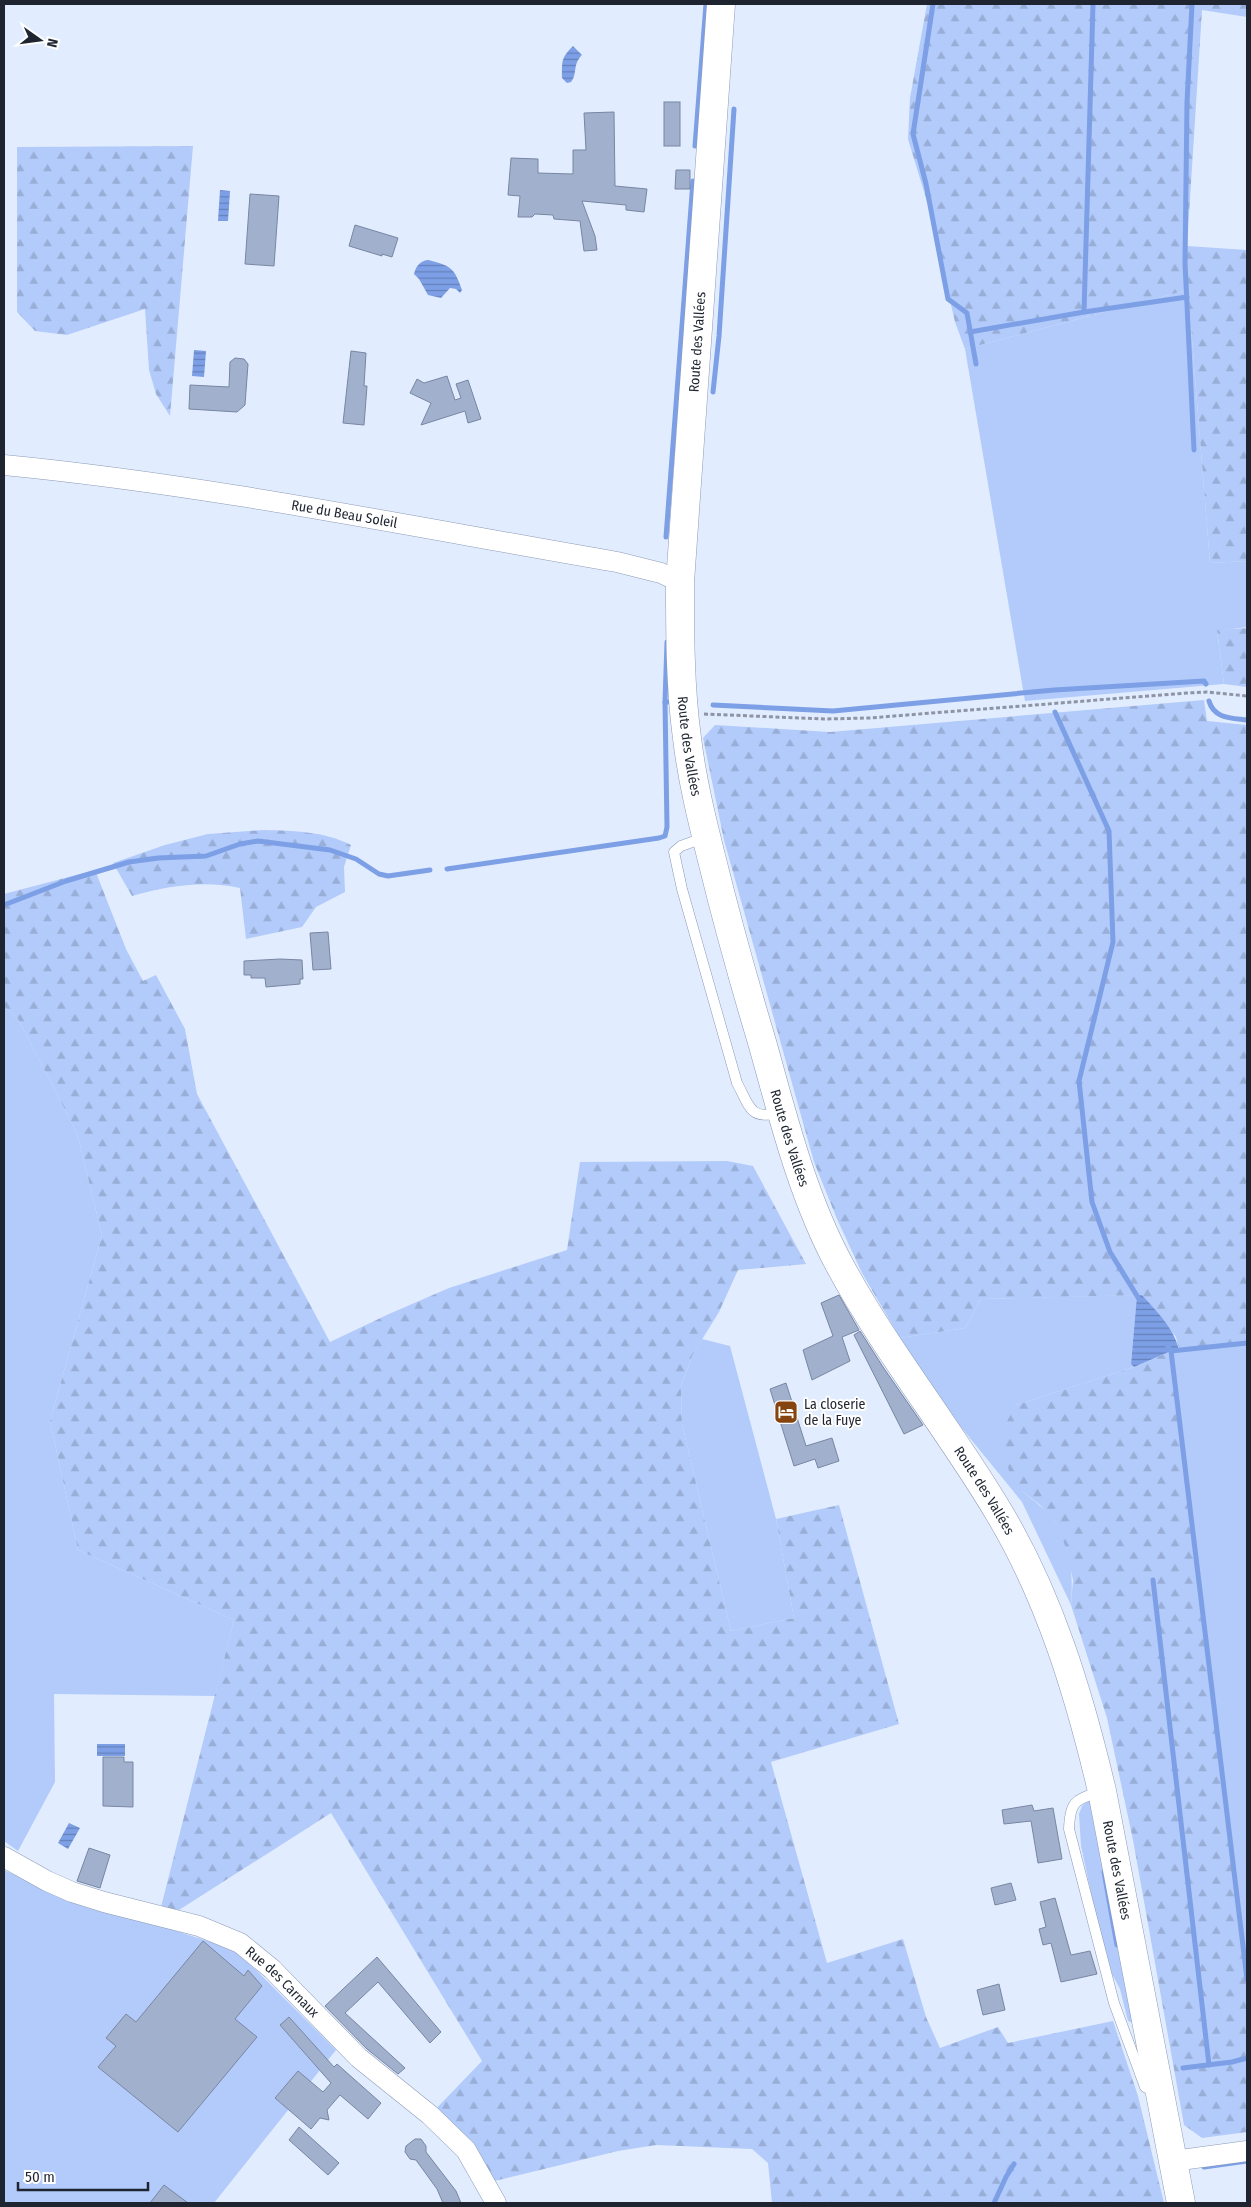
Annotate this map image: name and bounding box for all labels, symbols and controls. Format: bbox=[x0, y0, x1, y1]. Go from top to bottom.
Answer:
north arrow bbox=[15, 15, 65, 65]
text: N bbox=[43, 37, 61, 49]
street label: Route des Vallées bbox=[686, 291, 709, 393]
street label: Rue du Beau Soleil bbox=[290, 497, 399, 532]
street label: Route des Vallées bbox=[674, 695, 705, 798]
street label: Route des Vallées bbox=[767, 1087, 812, 1189]
place label: La closerie de la Fuye bbox=[804, 1396, 866, 1429]
hotel icon: La closerie de la Fuye bbox=[773, 1399, 799, 1425]
street label: Route des Vallées bbox=[950, 1443, 1018, 1538]
street label: Route des Vallées bbox=[1099, 1819, 1135, 1921]
street label: Rue des Carnaux bbox=[242, 1943, 323, 2022]
scale bar bbox=[18, 2160, 148, 2192]
text: 50 m bbox=[25, 2168, 55, 2186]

